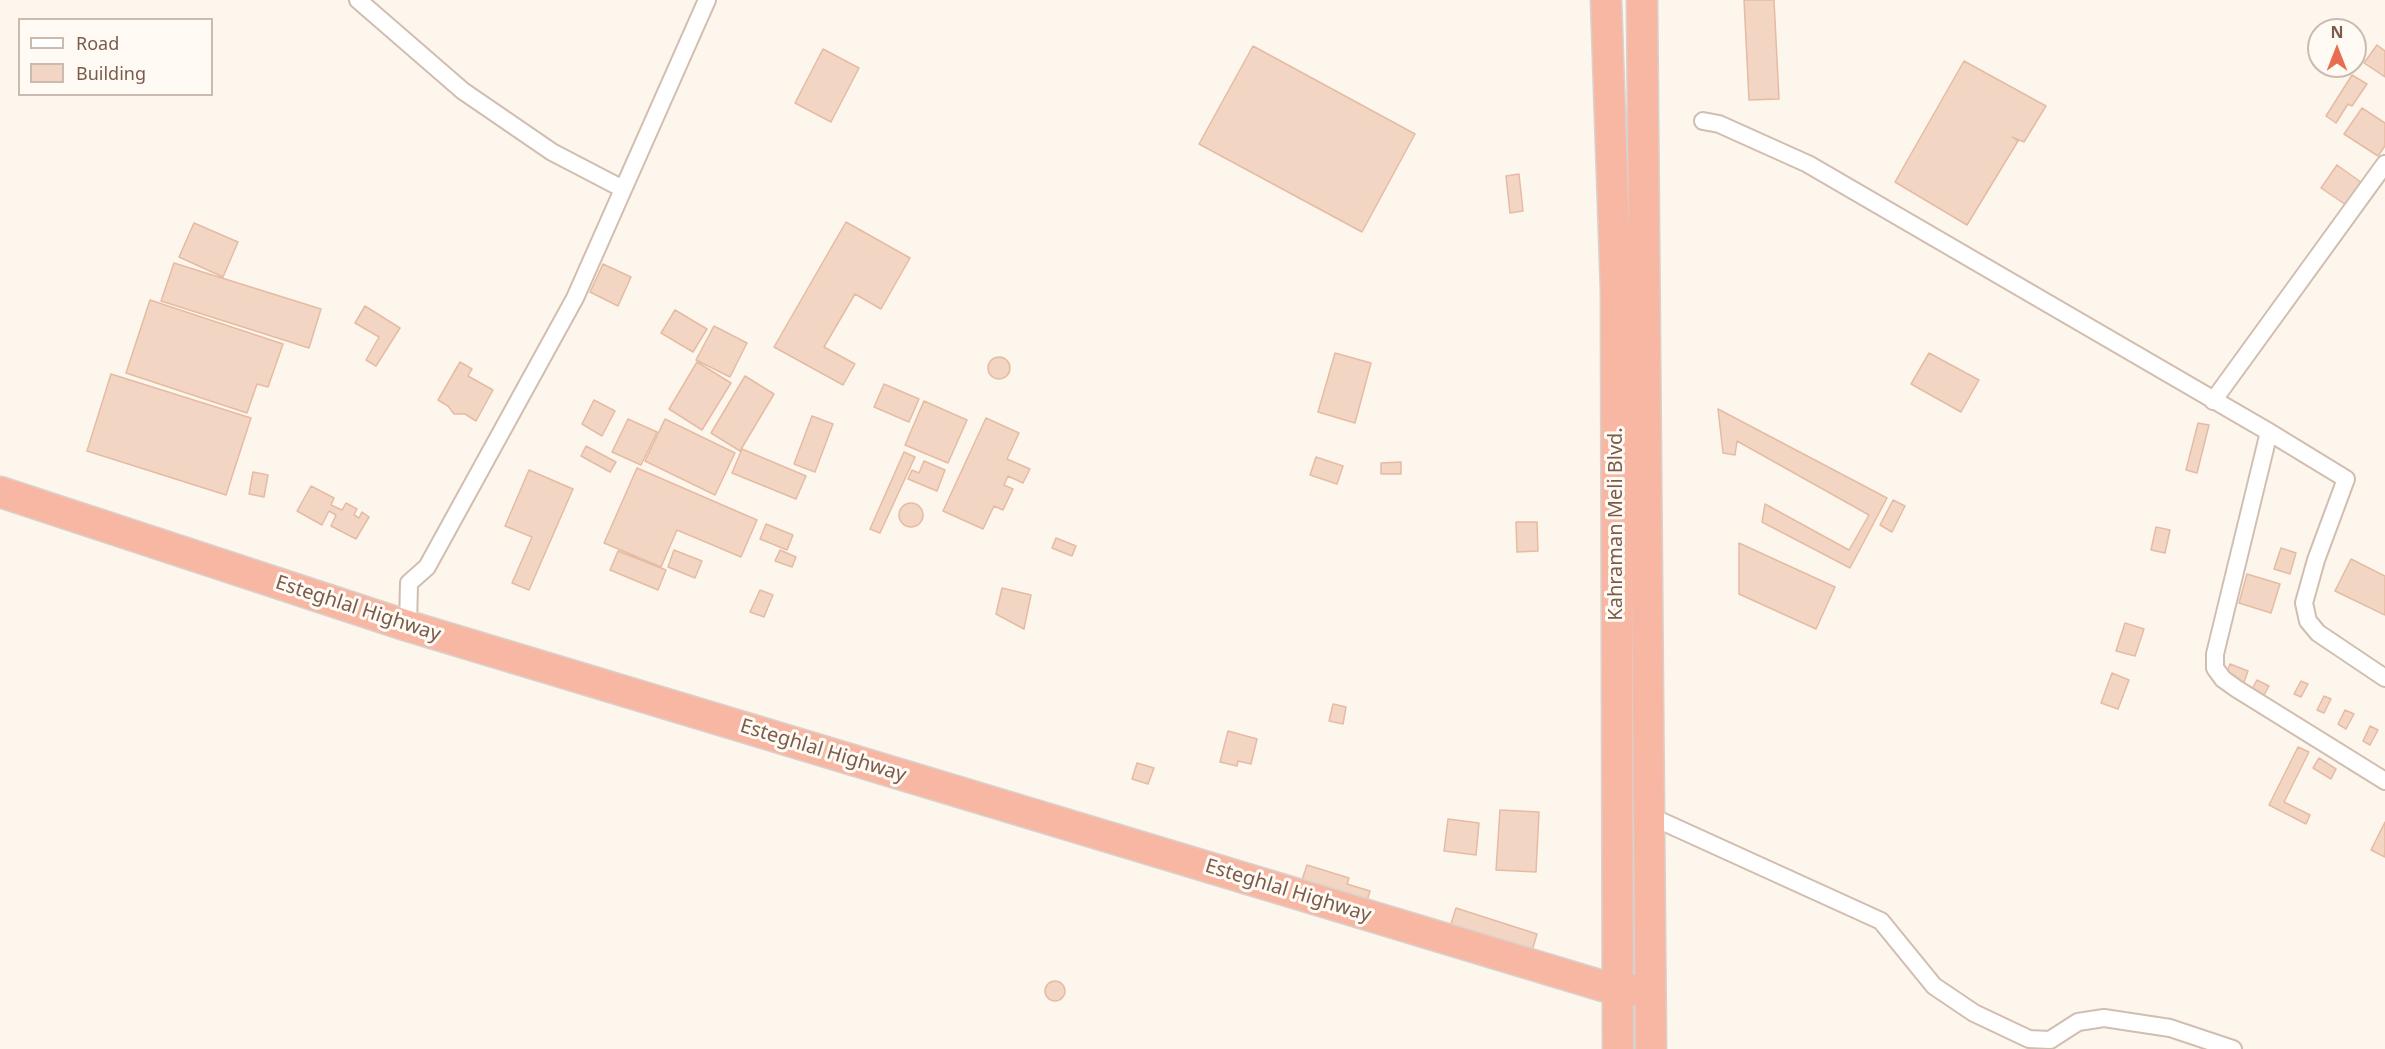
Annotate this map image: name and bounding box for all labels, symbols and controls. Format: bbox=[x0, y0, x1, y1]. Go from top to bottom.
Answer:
legend bbox=[18, 18, 213, 96]
north arrow bbox=[2307, 18, 2367, 78]
text: N bbox=[2330, 21, 2344, 43]
text: Road bbox=[76, 31, 119, 55]
text: Building bbox=[76, 61, 146, 85]
street label: Kahraman Meli Blvd. bbox=[1604, 427, 1628, 621]
street label: Esteghlal Highway bbox=[272, 571, 444, 647]
street label: Esteghlal Highway bbox=[737, 714, 909, 788]
street label: Esteghlal Highway bbox=[1202, 854, 1374, 928]

